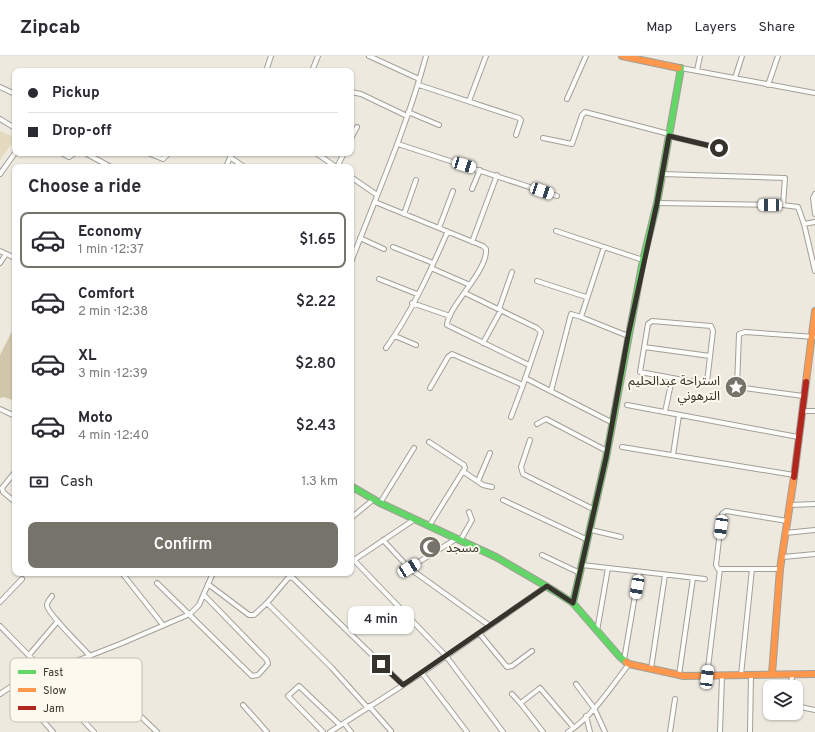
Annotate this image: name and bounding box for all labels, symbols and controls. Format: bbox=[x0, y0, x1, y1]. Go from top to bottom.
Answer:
text: Zipcab bbox=[20, 16, 80, 40]
text: Map bbox=[646, 19, 672, 36]
text: Layers bbox=[694, 19, 736, 36]
text: Share bbox=[758, 19, 795, 36]
text: Pickup bbox=[52, 84, 100, 103]
text: Drop-off bbox=[52, 122, 112, 141]
route start bbox=[710, 139, 728, 157]
car bbox=[451, 156, 477, 174]
text: Choose a ride bbox=[28, 176, 141, 199]
car bbox=[529, 181, 555, 201]
car bbox=[758, 199, 782, 211]
icon: car bbox=[30, 222, 66, 258]
text: Economy bbox=[78, 223, 142, 242]
text: $1.65 bbox=[299, 231, 336, 250]
text: 1 min · 12:37 bbox=[78, 242, 144, 258]
icon: car bbox=[30, 284, 66, 320]
text: Comfort bbox=[78, 285, 135, 304]
text: $2.22 bbox=[296, 293, 336, 312]
text: 2 min · 12:38 bbox=[78, 304, 148, 320]
icon: car bbox=[30, 346, 66, 382]
text: XL bbox=[78, 347, 96, 366]
text: $2.80 bbox=[295, 355, 336, 374]
text: 3 min · 12:39 bbox=[78, 366, 148, 382]
place label: استراحة عبدالحليم الترهوني bbox=[628, 374, 720, 406]
place icon: استراحة عبدالحليم الترهوني bbox=[723, 374, 749, 400]
icon: car bbox=[30, 408, 66, 444]
text: Moto bbox=[78, 409, 113, 428]
text: $2.43 bbox=[296, 417, 336, 436]
text: 4 min · 12:40 bbox=[78, 428, 149, 444]
icon: cash bbox=[28, 471, 50, 493]
text: Cash bbox=[60, 473, 93, 492]
text: 1.3 km bbox=[301, 474, 338, 490]
car bbox=[713, 514, 729, 540]
button: Confirm bbox=[28, 522, 338, 568]
mosque icon: مسجد bbox=[417, 534, 443, 560]
place label: مسجد bbox=[446, 541, 479, 557]
car bbox=[396, 557, 422, 579]
car bbox=[629, 574, 645, 600]
callout: 4 min bbox=[348, 606, 414, 634]
text: 4 min bbox=[364, 612, 398, 628]
route end bbox=[372, 655, 390, 673]
legend bbox=[10, 658, 142, 722]
car bbox=[700, 664, 714, 690]
text: Fast bbox=[43, 666, 63, 680]
map controls bbox=[763, 680, 803, 720]
button: layers bbox=[763, 680, 803, 720]
text: Slow bbox=[43, 684, 66, 698]
text: Jam bbox=[43, 702, 64, 716]

